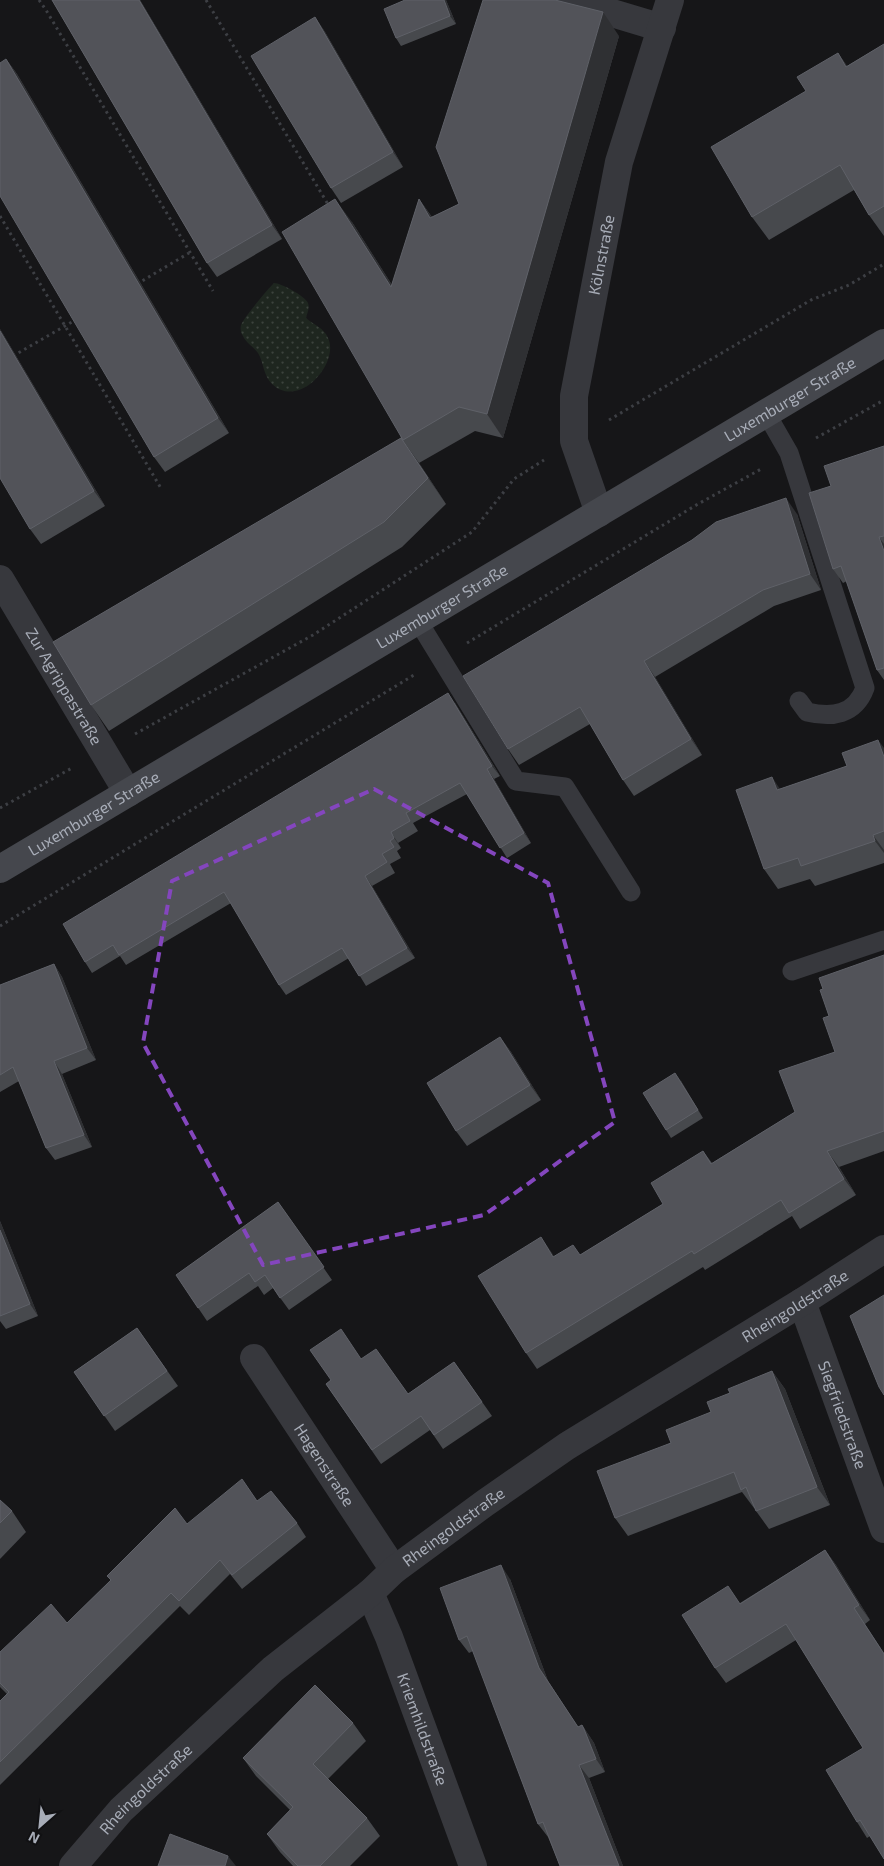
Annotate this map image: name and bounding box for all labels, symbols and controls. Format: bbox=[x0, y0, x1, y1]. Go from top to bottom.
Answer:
street label: Kölnstraße bbox=[584, 213, 618, 296]
street label: Luxemburger Straße bbox=[720, 352, 859, 445]
street label: Luxemburger Straße bbox=[372, 559, 511, 652]
street label: Zur Agrippastraße bbox=[22, 624, 107, 748]
street label: Luxemburger Straße bbox=[24, 766, 163, 859]
street label: Rheingoldstraße bbox=[738, 1265, 851, 1346]
street label: Siegfriedstraße bbox=[815, 1358, 871, 1471]
street label: Hagenstraße bbox=[291, 1420, 359, 1509]
street label: Rheingoldstraße bbox=[398, 1483, 508, 1570]
street label: Kriemhildstraße bbox=[394, 1670, 453, 1788]
street label: Rheingoldstraße bbox=[95, 1739, 195, 1838]
north arrow bbox=[15, 1801, 65, 1851]
text: N bbox=[26, 1828, 42, 1848]

